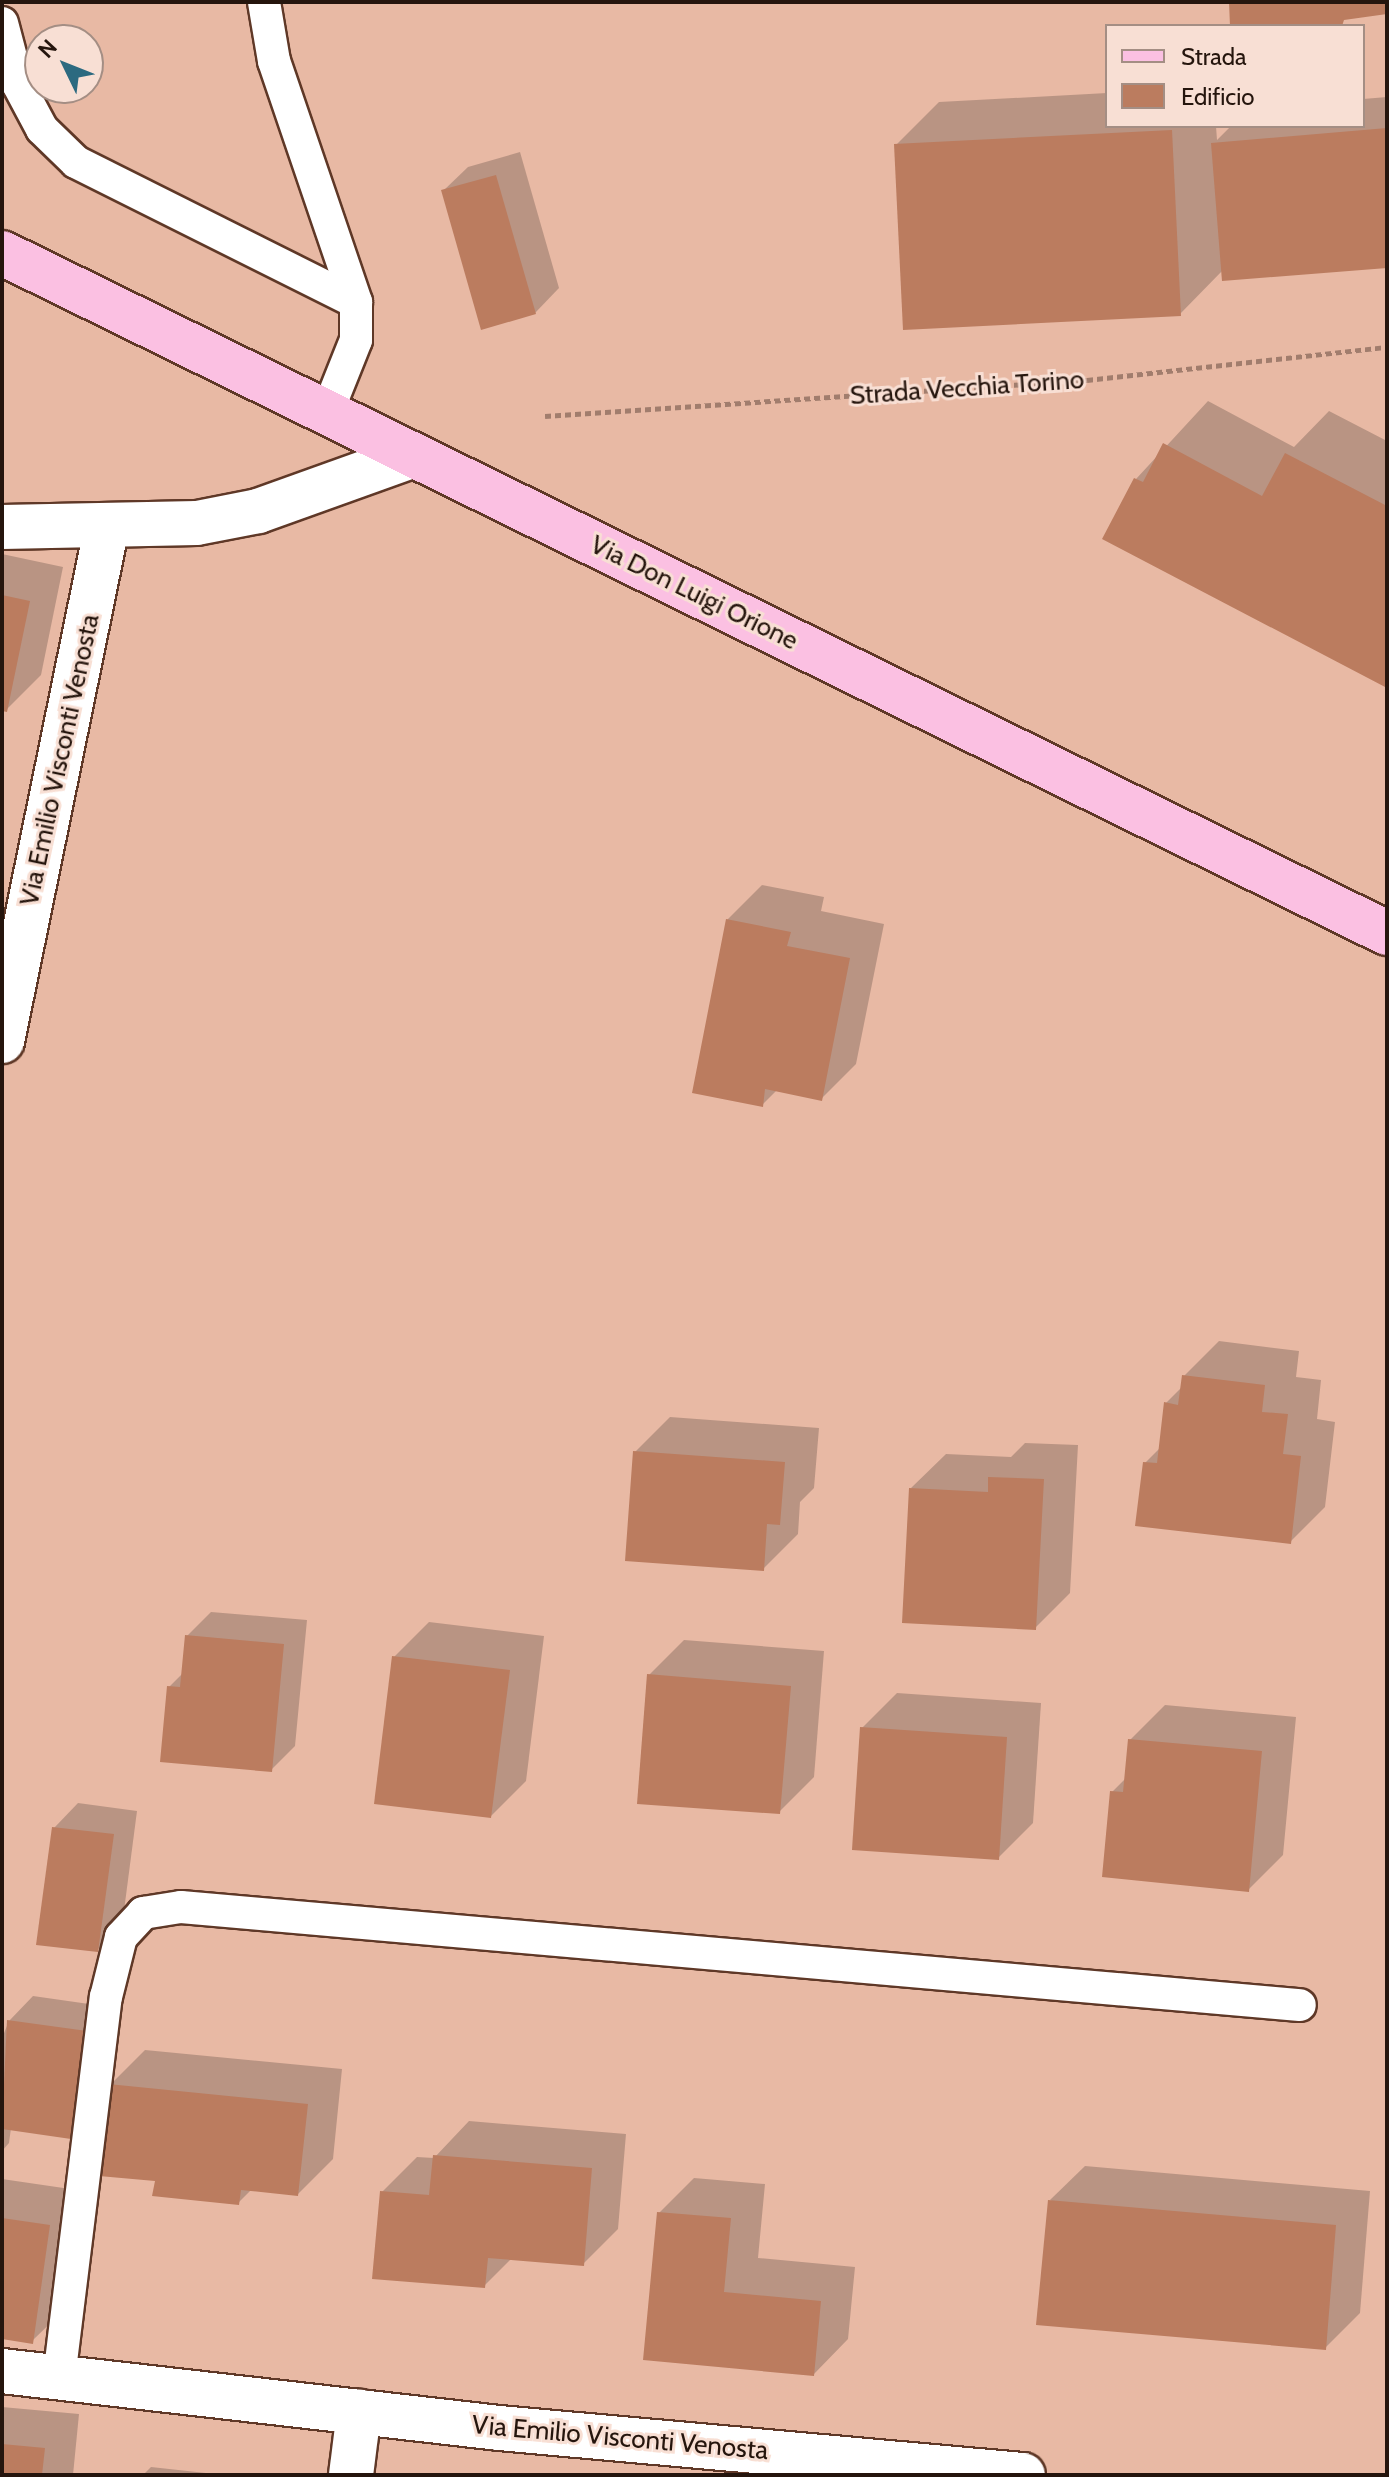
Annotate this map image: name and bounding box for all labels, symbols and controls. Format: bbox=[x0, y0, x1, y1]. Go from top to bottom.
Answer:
north arrow bbox=[24, 24, 104, 104]
legend bbox=[1105, 24, 1365, 128]
text: N bbox=[32, 34, 63, 64]
text: Strada bbox=[1181, 42, 1247, 71]
text: Edificio bbox=[1181, 82, 1255, 111]
street label: Strada Vecchia Torino bbox=[849, 364, 1085, 412]
street label: Via Don Luigi Orione bbox=[585, 529, 803, 657]
street label: Via Emilio Visconti Venosta bbox=[14, 611, 106, 909]
street label: Via Emilio Visconti Venosta bbox=[471, 2410, 769, 2466]

